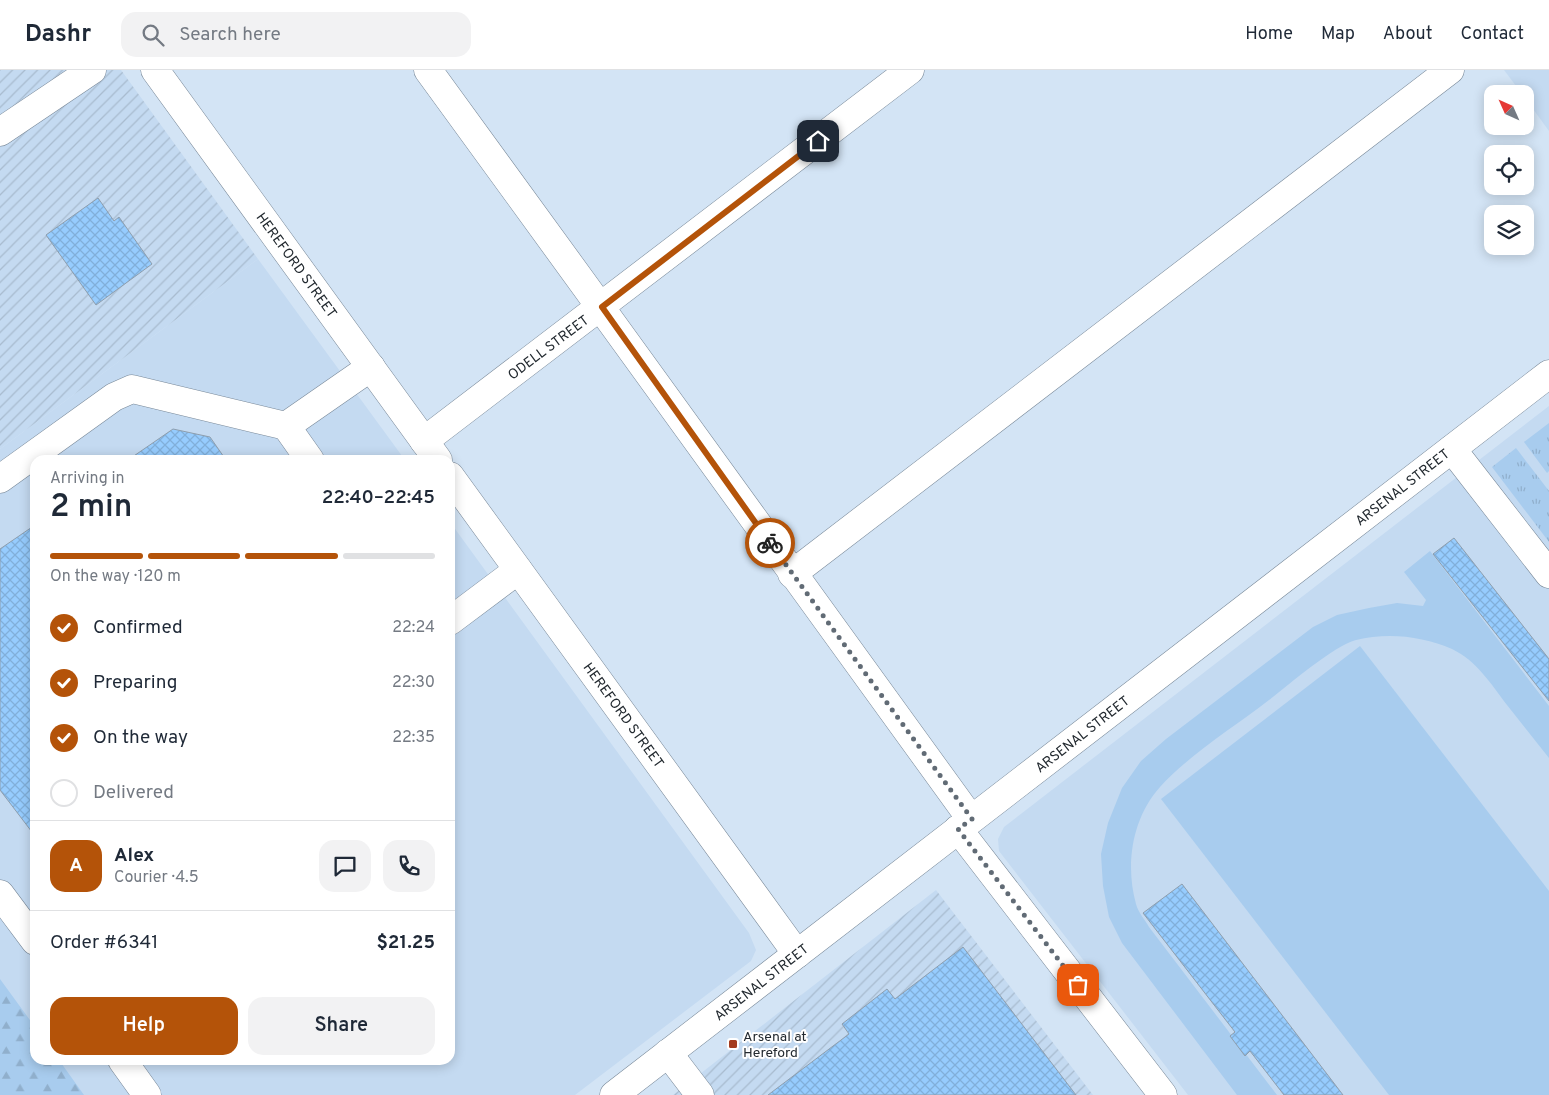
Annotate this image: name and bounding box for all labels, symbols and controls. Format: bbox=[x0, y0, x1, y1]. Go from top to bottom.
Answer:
search box bbox=[121, 12, 471, 57]
text: Dashr bbox=[25, 20, 91, 50]
icon: search bbox=[139, 21, 167, 49]
text: Search here bbox=[179, 23, 281, 47]
text: Home bbox=[1245, 23, 1293, 46]
text: Map bbox=[1321, 23, 1355, 46]
text: About bbox=[1383, 23, 1432, 46]
text: Contact bbox=[1460, 23, 1524, 46]
north arrow bbox=[1484, 85, 1534, 135]
map controls bbox=[1484, 85, 1534, 255]
pin bbox=[797, 120, 839, 162]
icon: home bbox=[804, 127, 832, 155]
button: locate bbox=[1484, 145, 1534, 195]
button: layers bbox=[1484, 205, 1534, 255]
street label: HEREFORD STREET bbox=[252, 210, 340, 322]
street label: ODELL STREET bbox=[505, 312, 593, 384]
street label: ARSENAL STREET bbox=[1352, 446, 1453, 530]
text: Arriving in bbox=[50, 469, 125, 489]
text: 22:40–22:45 bbox=[322, 486, 435, 510]
text: 2 min bbox=[50, 488, 132, 528]
courier bbox=[745, 518, 795, 568]
icon: bike bbox=[756, 529, 784, 557]
text: On the way · 120 m bbox=[50, 567, 181, 587]
icon: check bbox=[50, 614, 78, 642]
text: Confirmed bbox=[93, 616, 183, 640]
text: 22:24 bbox=[392, 618, 435, 638]
street label: HEREFORD STREET bbox=[579, 660, 667, 772]
icon: check bbox=[50, 669, 78, 697]
text: Preparing bbox=[93, 671, 177, 695]
text: 22:30 bbox=[392, 673, 435, 693]
street label: ARSENAL STREET bbox=[1032, 693, 1133, 777]
icon: check bbox=[50, 724, 78, 752]
text: On the way bbox=[93, 726, 188, 750]
text: 22:35 bbox=[392, 728, 435, 748]
text: Delivered bbox=[93, 781, 174, 805]
button: chat bbox=[319, 840, 371, 892]
button: phone bbox=[383, 840, 435, 892]
text: Alex bbox=[114, 844, 154, 868]
text: A bbox=[69, 854, 83, 878]
text: Courier · 4.5 bbox=[114, 868, 199, 888]
text: Order #6341 bbox=[50, 931, 158, 955]
text: $21.25 bbox=[376, 931, 435, 955]
street label: ARSENAL STREET bbox=[711, 941, 812, 1025]
pin bbox=[1057, 964, 1099, 1006]
icon: bag bbox=[1064, 971, 1092, 999]
button: Help bbox=[50, 997, 238, 1055]
button: Share bbox=[248, 997, 435, 1055]
place label: Arsenal at Hereford bbox=[743, 1029, 807, 1062]
marker: Arsenal at Hereford bbox=[727, 1038, 739, 1050]

